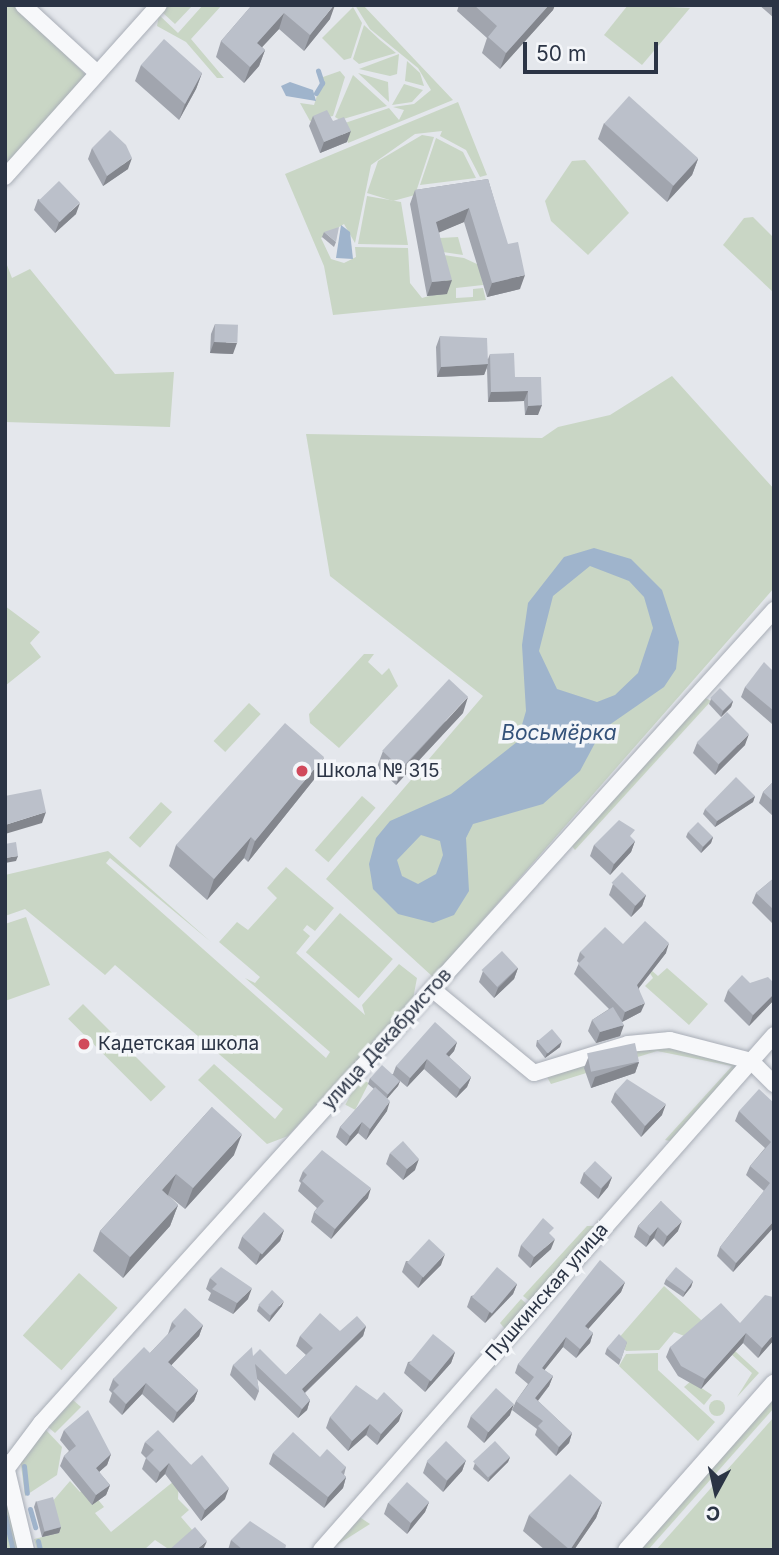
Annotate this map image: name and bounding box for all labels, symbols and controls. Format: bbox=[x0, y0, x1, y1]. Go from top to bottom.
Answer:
scale bar bbox=[527, 28, 662, 72]
text: 50 m bbox=[536, 41, 586, 66]
water label: Восьмёрка bbox=[501, 720, 617, 746]
place label: Школа № 315 bbox=[316, 760, 440, 782]
marker: Школа № 315 bbox=[294, 763, 310, 779]
street label: улица Декабристов bbox=[317, 964, 457, 1114]
place label: Кадетская школа bbox=[98, 1033, 259, 1055]
marker: Кадетская школа bbox=[76, 1036, 92, 1052]
street label: Пушкинская улица bbox=[481, 1218, 613, 1366]
north arrow bbox=[681, 1457, 751, 1527]
text: С bbox=[704, 1501, 722, 1526]

